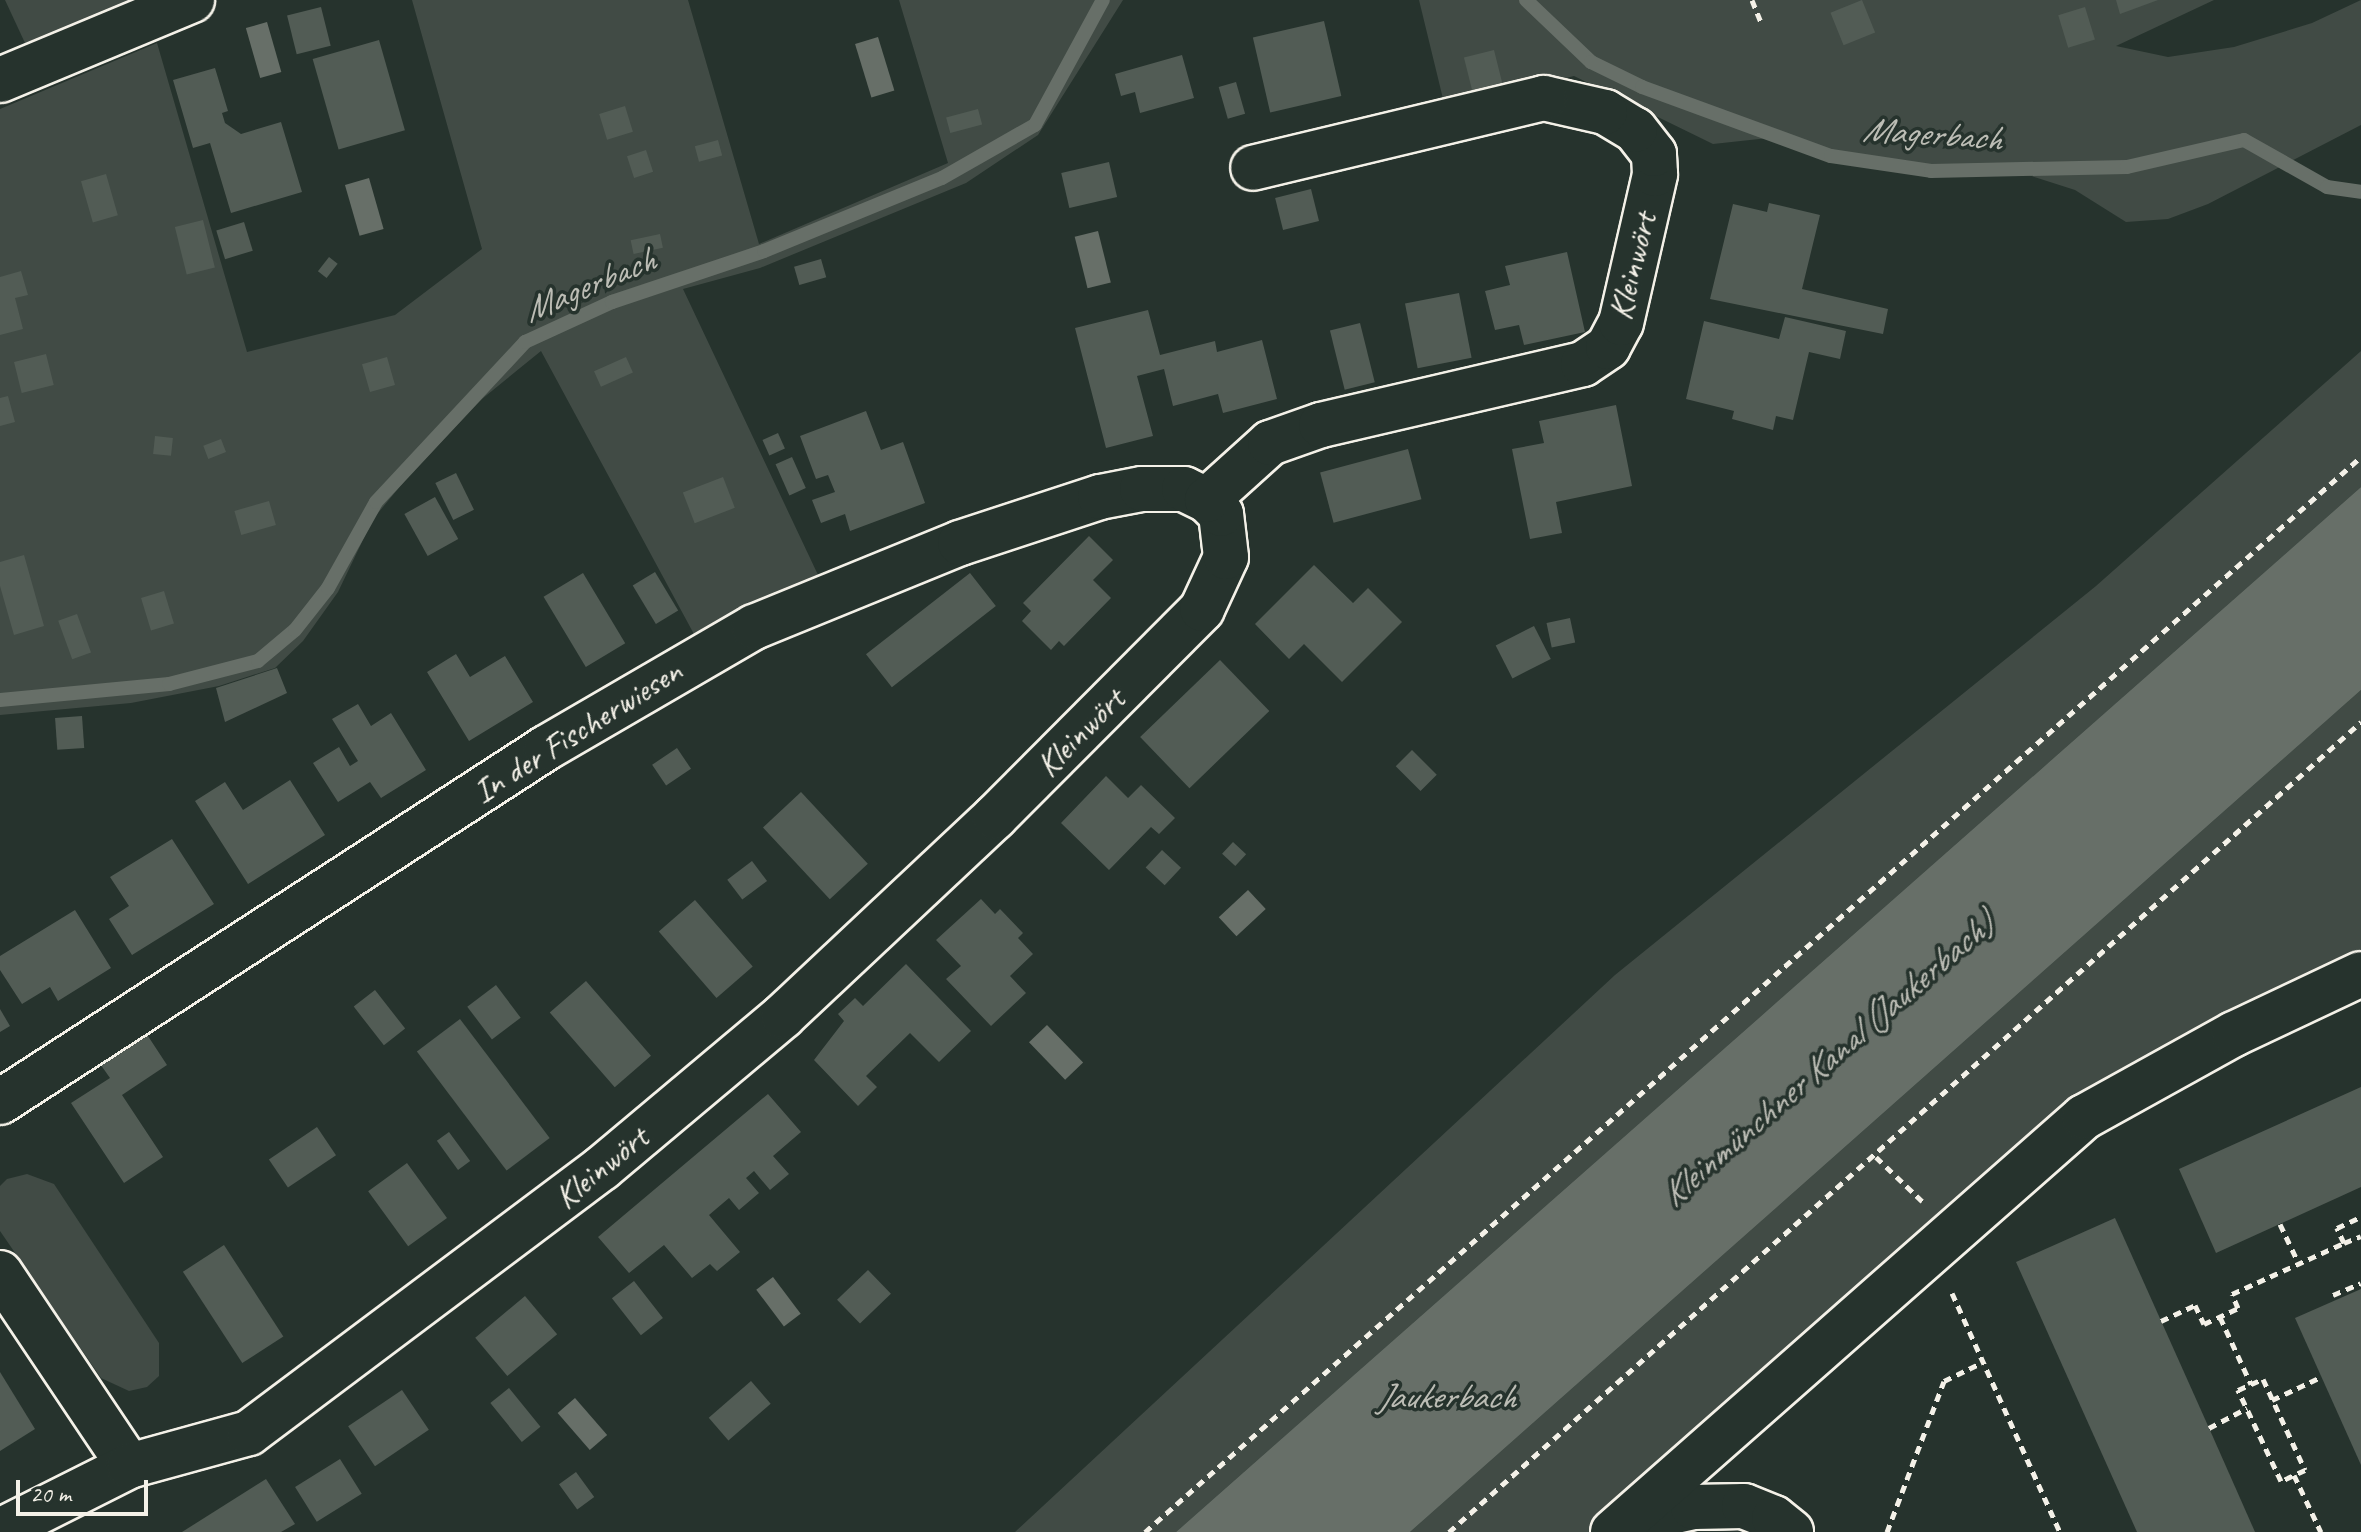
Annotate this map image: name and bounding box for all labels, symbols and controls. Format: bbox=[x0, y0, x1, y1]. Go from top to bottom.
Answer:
water label: Magerbach bbox=[1861, 108, 2003, 160]
street label: Kleinwört bbox=[1599, 208, 1665, 324]
water label: Magerbach bbox=[517, 238, 661, 332]
street label: In der Fischerwiesen bbox=[465, 650, 689, 812]
street label: Kleinwört bbox=[1027, 679, 1133, 785]
water label: Kleinmünchner Kanal (Jaukerbach) bbox=[1652, 904, 2002, 1216]
street label: Kleinwört bbox=[546, 1117, 656, 1217]
water label: Jaukerbach bbox=[1377, 1375, 1515, 1419]
scale bar bbox=[20, 1464, 152, 1514]
text: 20 m bbox=[30, 1479, 71, 1509]

